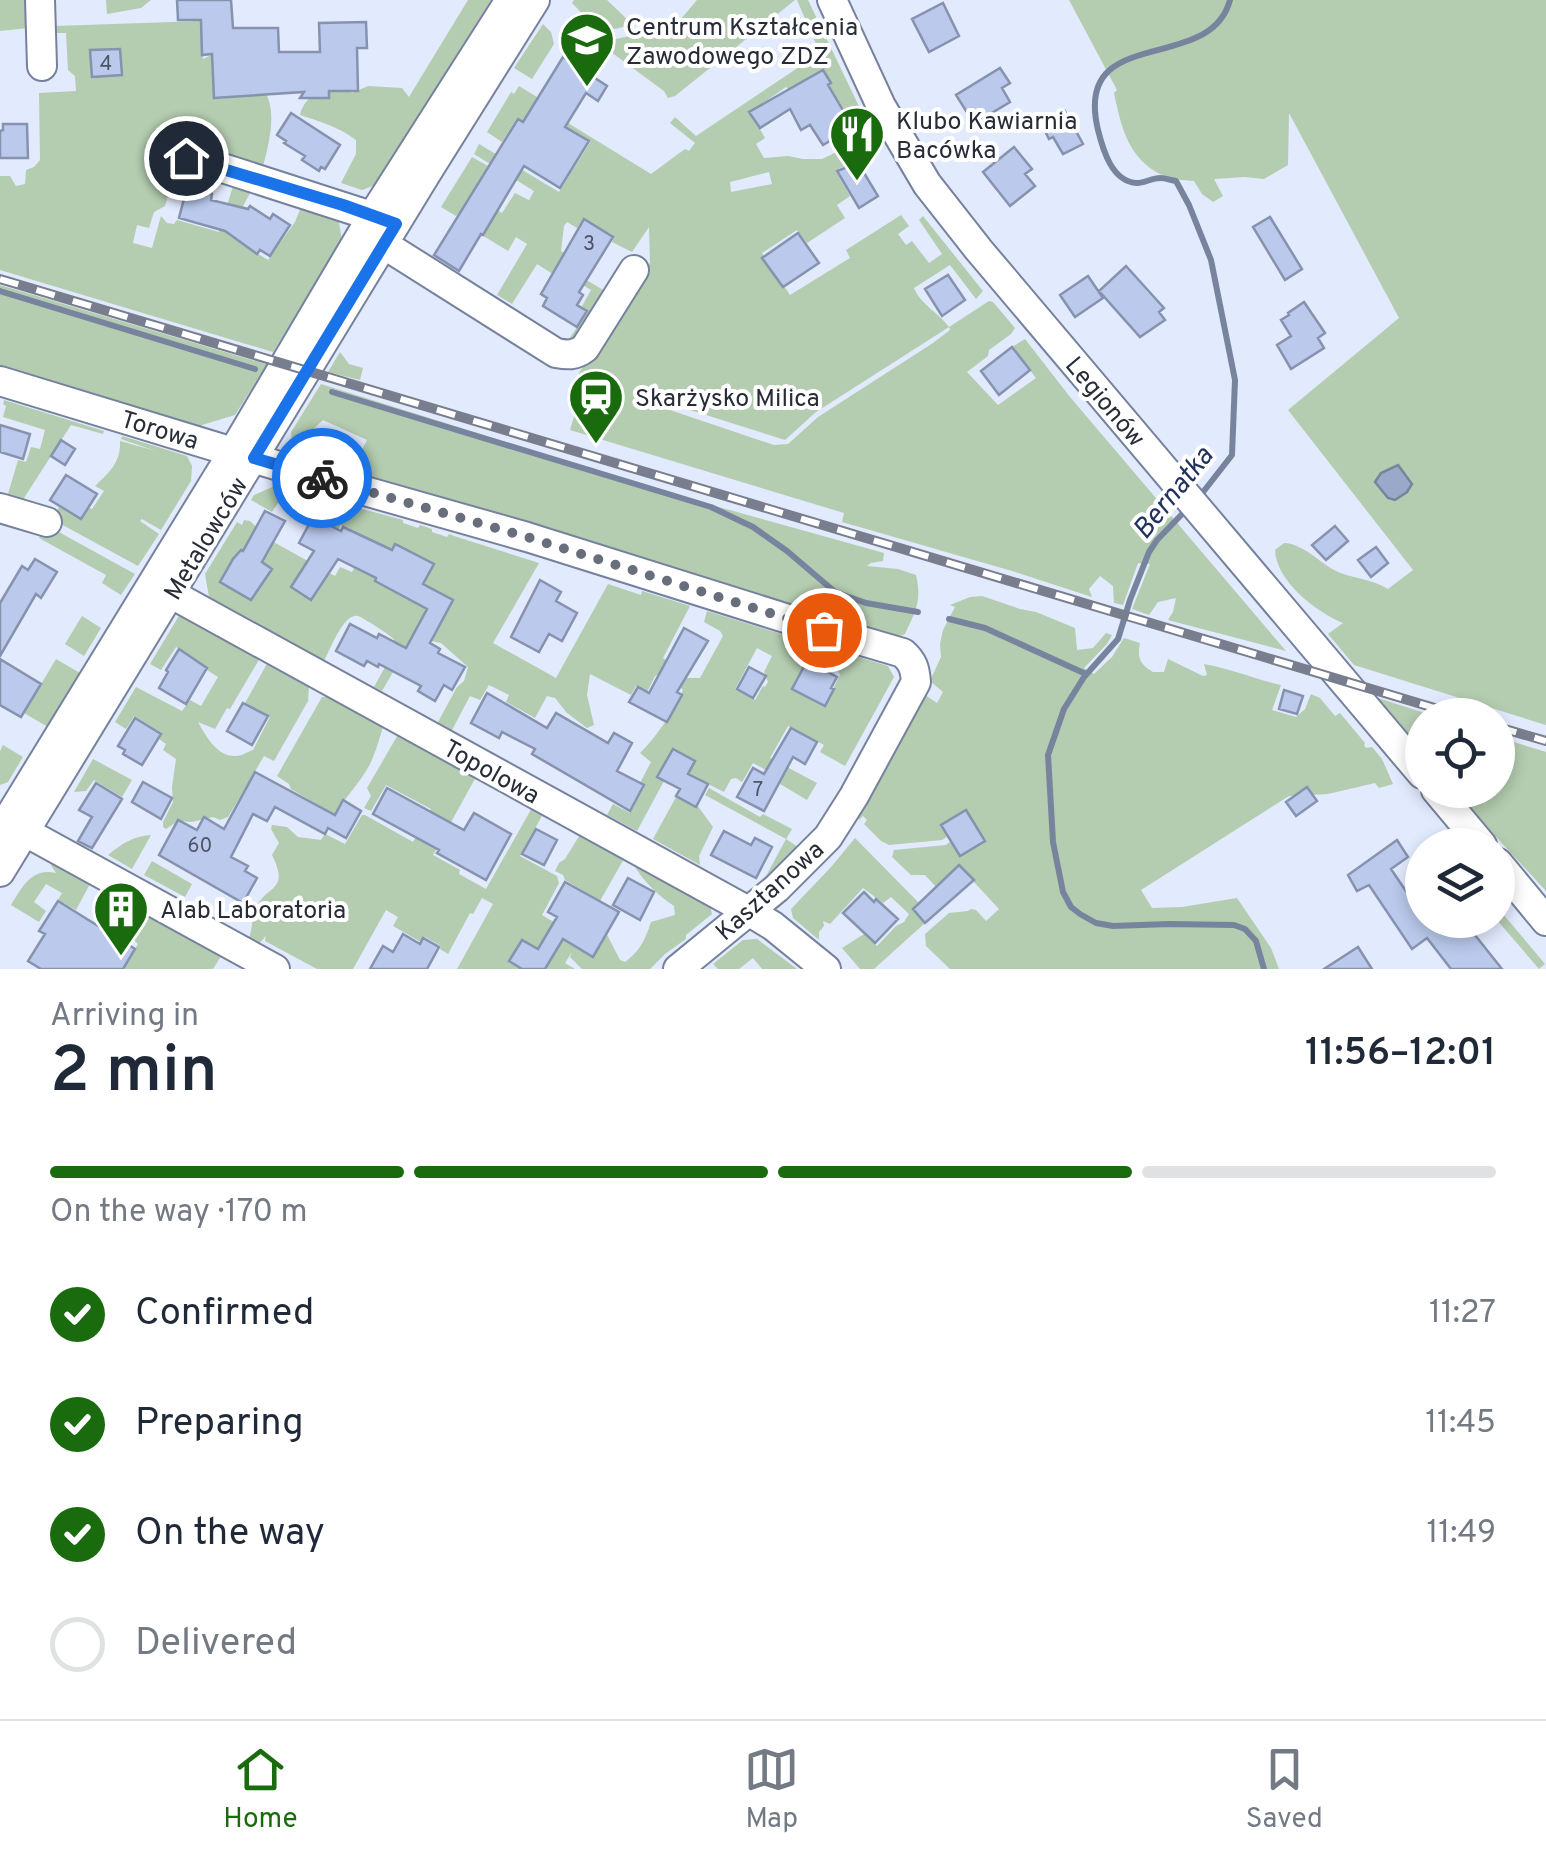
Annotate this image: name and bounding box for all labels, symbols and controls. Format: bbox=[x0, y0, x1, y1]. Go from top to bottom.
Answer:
school or university icon: Centrum Kształcenia Zawodowego ZDZ bbox=[557, 10, 617, 89]
place label: Centrum Kształcenia Zawodowego ZDZ bbox=[626, 13, 858, 74]
house number: 4 bbox=[100, 52, 112, 78]
restaurant icon: Klubo Kawiarnia Bacówka bbox=[827, 104, 887, 183]
place label: Klubo Kawiarnia Bacówka bbox=[896, 107, 1077, 168]
pin bbox=[144, 116, 229, 201]
icon: home bbox=[159, 131, 214, 186]
house number: 3 bbox=[583, 232, 595, 258]
street label: Legionów bbox=[1057, 351, 1151, 455]
station icon: Skarżysko Milica bbox=[566, 367, 626, 446]
place label: Skarżysko Milica bbox=[635, 384, 820, 416]
street label: Torowa bbox=[116, 405, 202, 459]
courier bbox=[272, 428, 372, 528]
water label: Bernatka bbox=[1126, 440, 1223, 548]
icon: bike bbox=[295, 451, 350, 506]
street label: Metalowców bbox=[158, 472, 257, 607]
pin bbox=[782, 588, 867, 673]
icon: bag bbox=[797, 603, 852, 658]
map controls bbox=[1405, 698, 1515, 938]
button: locate bbox=[1405, 698, 1515, 808]
street label: Topolowa bbox=[437, 734, 545, 813]
house number: 7 bbox=[753, 778, 763, 804]
button: layers bbox=[1405, 828, 1515, 938]
house number: 60 bbox=[188, 834, 212, 860]
street label: Kasztanowa bbox=[710, 835, 832, 949]
building icon: Alab Laboratoria bbox=[91, 879, 151, 958]
place label: Alab Laboratoria bbox=[160, 896, 346, 928]
text: Arriving in bbox=[50, 997, 199, 1037]
text: 11:56–12:01 bbox=[1305, 1030, 1496, 1079]
text: 2 min bbox=[50, 1033, 218, 1115]
text: On the way · 170 m bbox=[50, 1193, 308, 1233]
icon: check bbox=[50, 1287, 105, 1342]
text: Confirmed bbox=[135, 1290, 314, 1339]
text: 11:27 bbox=[1429, 1294, 1496, 1334]
icon: check bbox=[50, 1397, 105, 1452]
text: Preparing bbox=[135, 1400, 304, 1449]
text: 11:45 bbox=[1425, 1404, 1496, 1444]
icon: check bbox=[50, 1507, 105, 1562]
text: On the way bbox=[135, 1510, 325, 1559]
text: 11:49 bbox=[1426, 1514, 1496, 1554]
text: Delivered bbox=[135, 1620, 297, 1669]
tab: Home bbox=[223, 1742, 298, 1838]
tab: Map bbox=[744, 1742, 799, 1838]
tab: Saved bbox=[1246, 1742, 1323, 1838]

